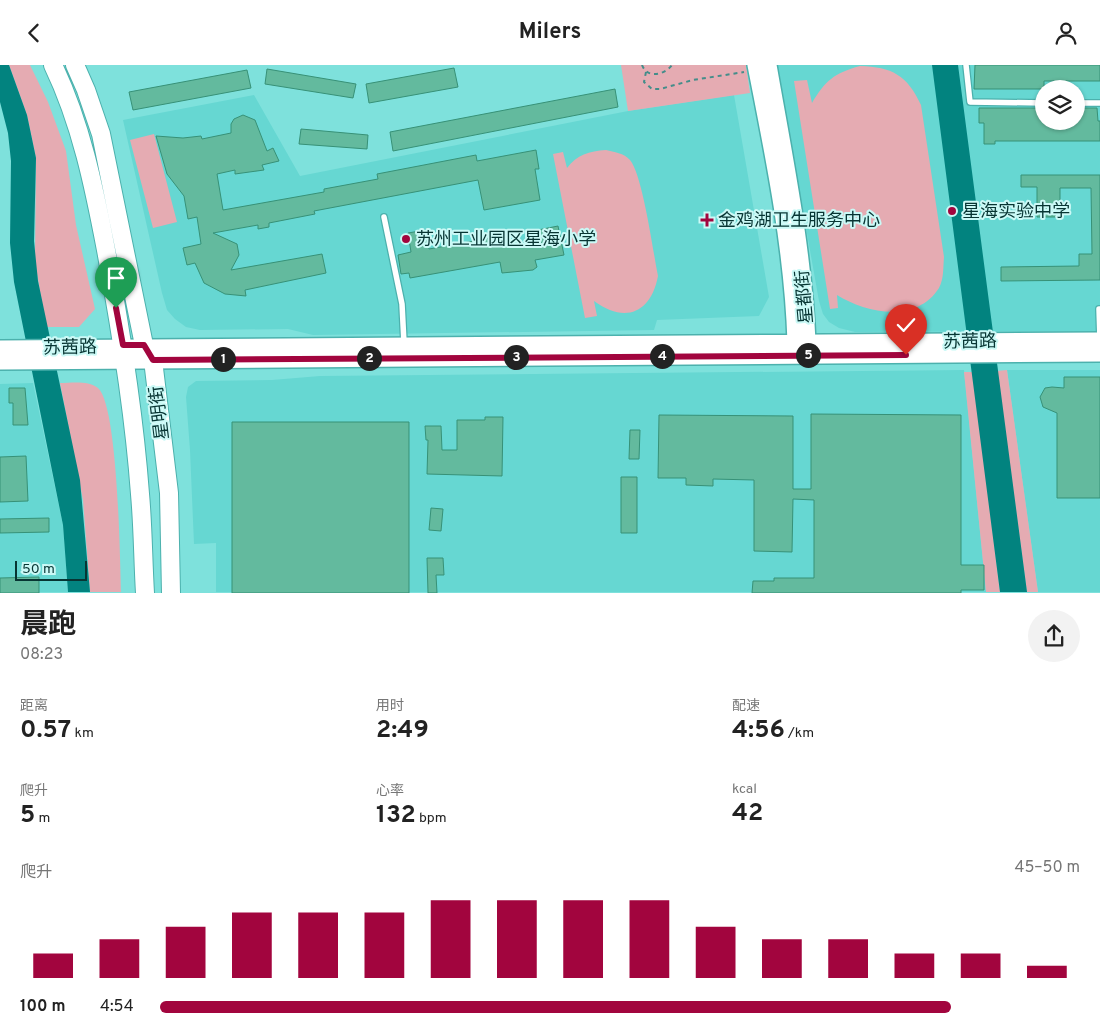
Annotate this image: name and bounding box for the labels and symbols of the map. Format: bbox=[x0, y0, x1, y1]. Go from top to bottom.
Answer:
place label: 星海实验中学 bbox=[962, 201, 1070, 224]
marker: 星海实验中学 bbox=[946, 205, 958, 217]
place label: 金鸡湖卫生服务中心 bbox=[718, 210, 880, 233]
marker: 金鸡湖卫生服务中心 bbox=[700, 213, 714, 227]
place label: 苏州工业园区星海小学 bbox=[416, 229, 596, 252]
marker: 苏州工业园区星海小学 bbox=[400, 233, 412, 245]
pin bbox=[95, 257, 137, 308]
street label: 星都街 bbox=[792, 269, 819, 325]
pin bbox=[885, 304, 927, 355]
street label: 苏茜路 bbox=[943, 331, 997, 354]
street label: 苏茜路 bbox=[43, 337, 97, 360]
pin: 4 bbox=[650, 343, 674, 369]
pin: 5 bbox=[796, 343, 820, 367]
pin: 2 bbox=[356, 345, 382, 371]
pin: 3 bbox=[504, 345, 528, 369]
pin: 1 bbox=[210, 347, 236, 371]
street label: 星明街 bbox=[146, 385, 175, 441]
scale bar bbox=[15, 557, 88, 581]

